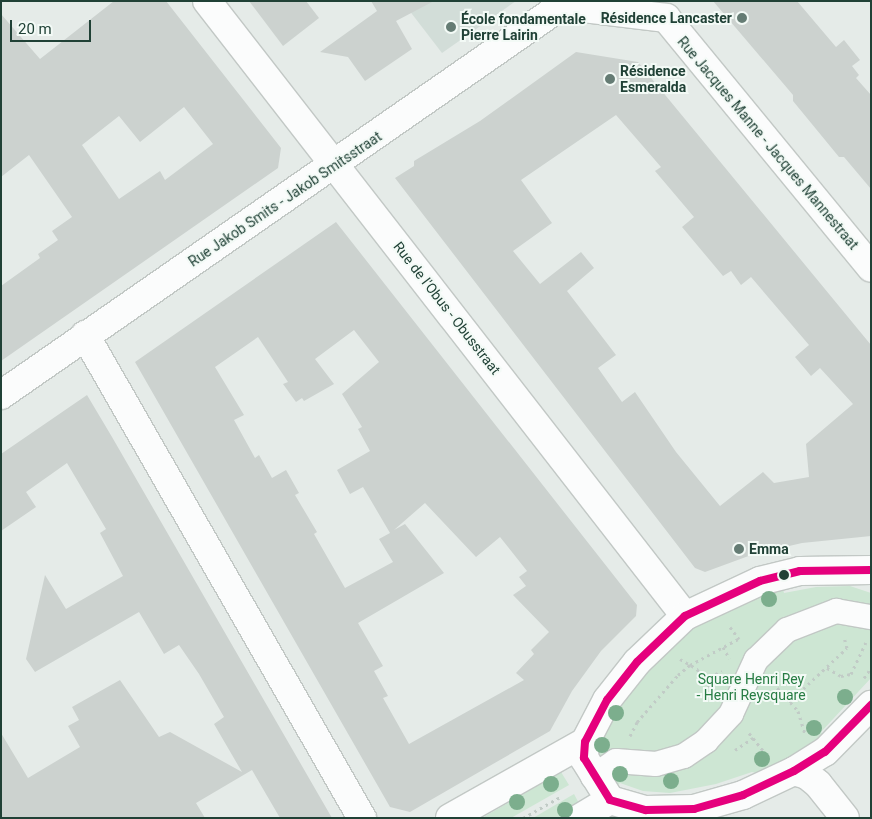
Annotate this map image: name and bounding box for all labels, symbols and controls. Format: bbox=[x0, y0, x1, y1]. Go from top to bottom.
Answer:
scale bar bbox=[12, 10, 94, 42]
place label: Résidence Lancaster bbox=[601, 10, 732, 26]
place label: École fondamentale Pierre Lairin bbox=[461, 11, 586, 44]
marker: Résidence Lancaster bbox=[736, 12, 748, 24]
text: 20 m bbox=[18, 20, 52, 38]
marker: École fondamentale Pierre Lairin bbox=[445, 21, 457, 33]
street label: Rue Jacques Manne - Jacques Mannestraat bbox=[674, 33, 862, 253]
place label: Résidence Esmeralda bbox=[620, 63, 686, 95]
marker: Résidence Esmeralda bbox=[604, 73, 616, 85]
street label: Rue Jakob Smits - Jakob Smitsstraat bbox=[185, 128, 385, 270]
street label: Rue de l'Obus - Obusstraat bbox=[390, 238, 504, 378]
place label: Emma bbox=[749, 541, 789, 557]
marker: Emma bbox=[733, 543, 745, 555]
unlabelled marker bbox=[779, 570, 789, 580]
park label: Square Henri Rey - Henri Reysquare bbox=[696, 671, 806, 704]

